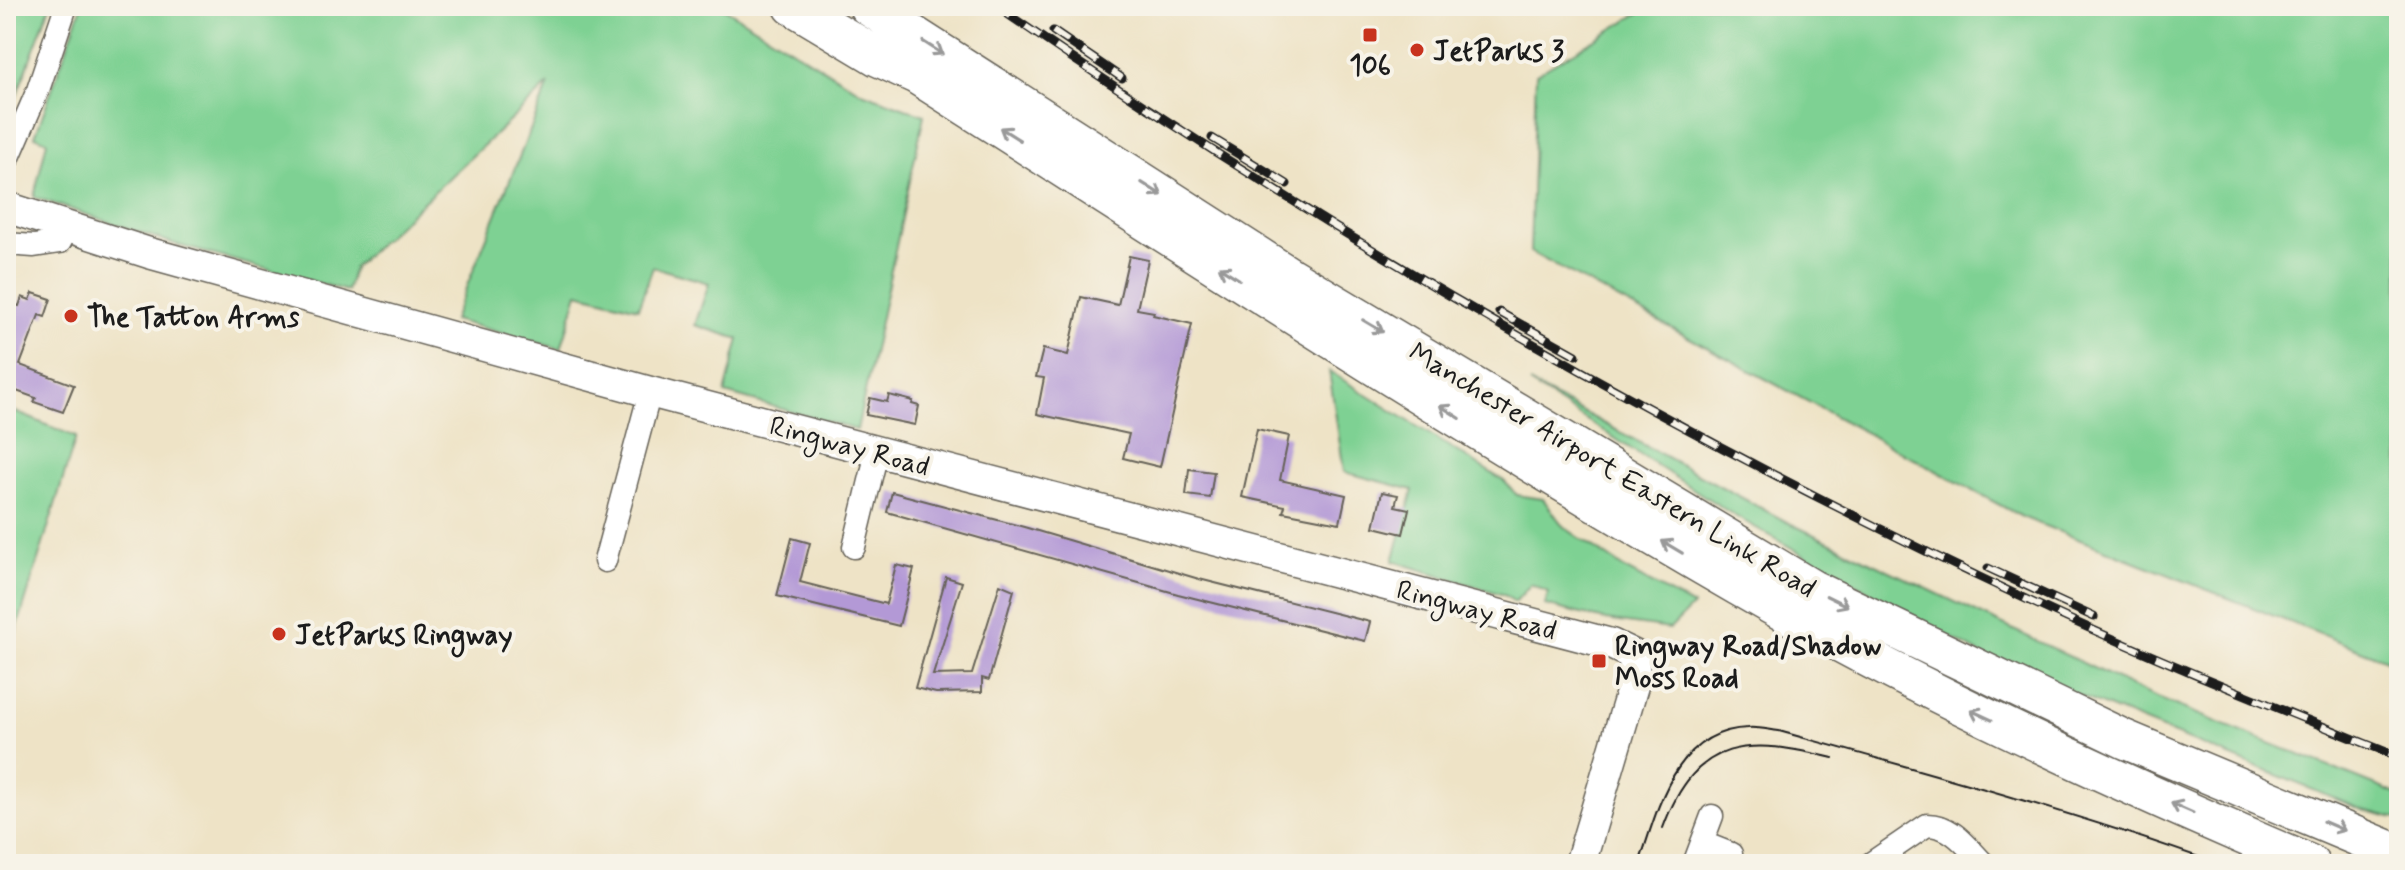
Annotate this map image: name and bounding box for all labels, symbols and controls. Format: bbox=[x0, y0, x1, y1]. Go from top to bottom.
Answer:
marker: 106 bbox=[1361, 26, 1379, 44]
place label: JetParks 3 bbox=[1433, 34, 1564, 71]
one-way arrow bbox=[922, 40, 944, 56]
marker: JetParks 3 bbox=[1408, 41, 1426, 59]
place label: 106 bbox=[1349, 48, 1391, 85]
one-way arrow bbox=[999, 125, 1022, 141]
one-way arrow bbox=[1140, 181, 1163, 197]
one-way arrow bbox=[1219, 265, 1241, 282]
place label: The Tatton Arms bbox=[87, 300, 300, 337]
marker: The Tatton Arms bbox=[62, 307, 80, 325]
one-way arrow bbox=[1361, 318, 1384, 334]
street label: Manchester Airport Eastern Link Road bbox=[1401, 335, 1822, 608]
one-way arrow bbox=[1439, 403, 1462, 419]
street label: Ringway Road bbox=[765, 408, 933, 488]
one-way arrow bbox=[1661, 539, 1684, 555]
street label: Ringway Road bbox=[1392, 572, 1560, 652]
one-way arrow bbox=[1825, 594, 1849, 609]
place label: JetParks Ringway bbox=[295, 618, 513, 658]
marker: JetParks Ringway bbox=[270, 625, 288, 643]
place label: Ringway Road/Shadow Moss Road bbox=[1615, 629, 1882, 698]
marker: Ringway Road/Shadow Moss Road bbox=[1590, 652, 1608, 670]
one-way arrow bbox=[1969, 707, 1993, 722]
one-way arrow bbox=[2170, 799, 2194, 814]
one-way arrow bbox=[2321, 820, 2346, 835]

